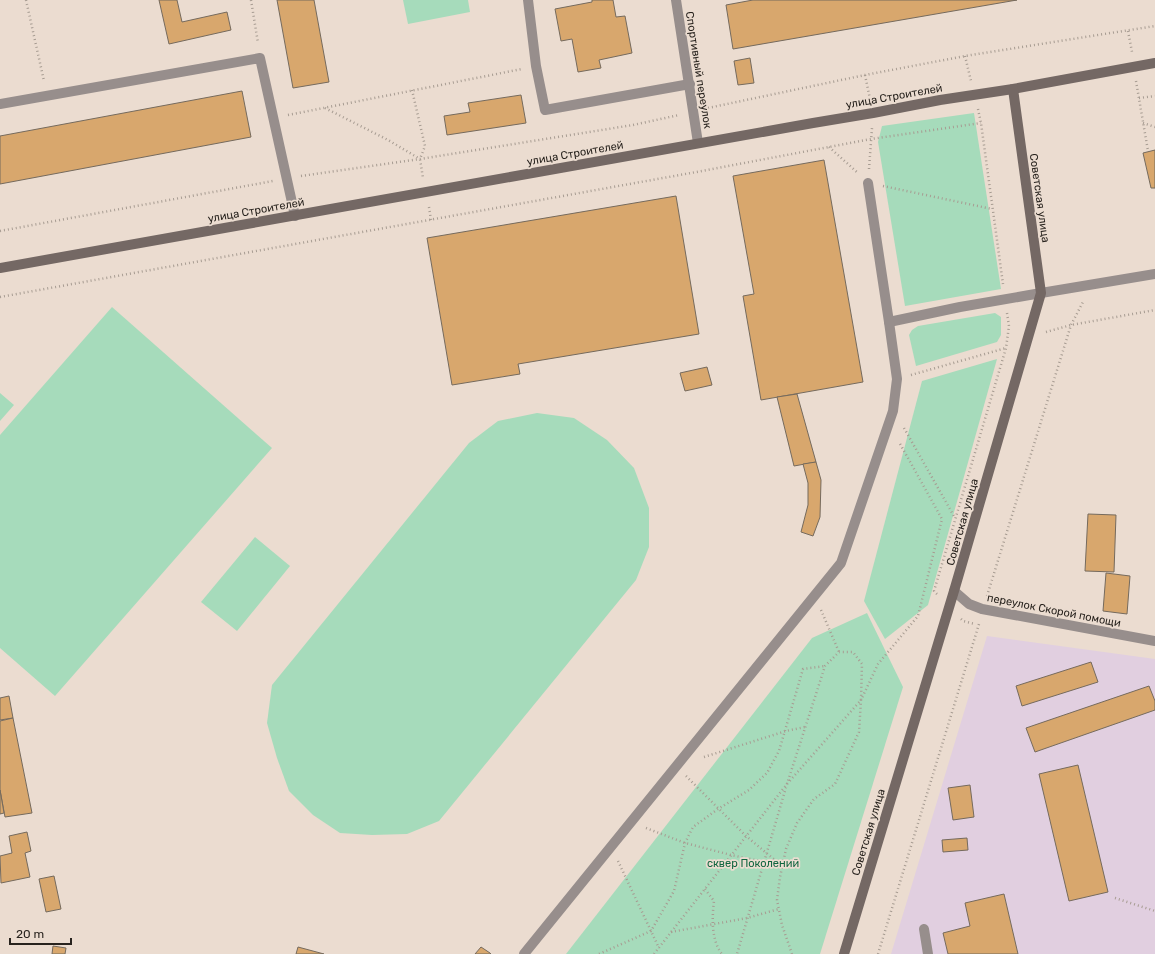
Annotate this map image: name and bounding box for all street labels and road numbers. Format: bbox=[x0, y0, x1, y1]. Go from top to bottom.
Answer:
street label: Спортивный переулок bbox=[683, 11, 714, 130]
street label: улица Строителей bbox=[845, 82, 943, 111]
street label: улица Строителей bbox=[526, 139, 624, 168]
street label: Советская улица bbox=[1027, 153, 1052, 244]
street label: улица Строителей bbox=[207, 196, 305, 225]
street label: Советская улица bbox=[944, 477, 981, 567]
street label: переулок Скорой помощи bbox=[986, 591, 1122, 630]
street label: Советская улица bbox=[849, 787, 888, 877]

